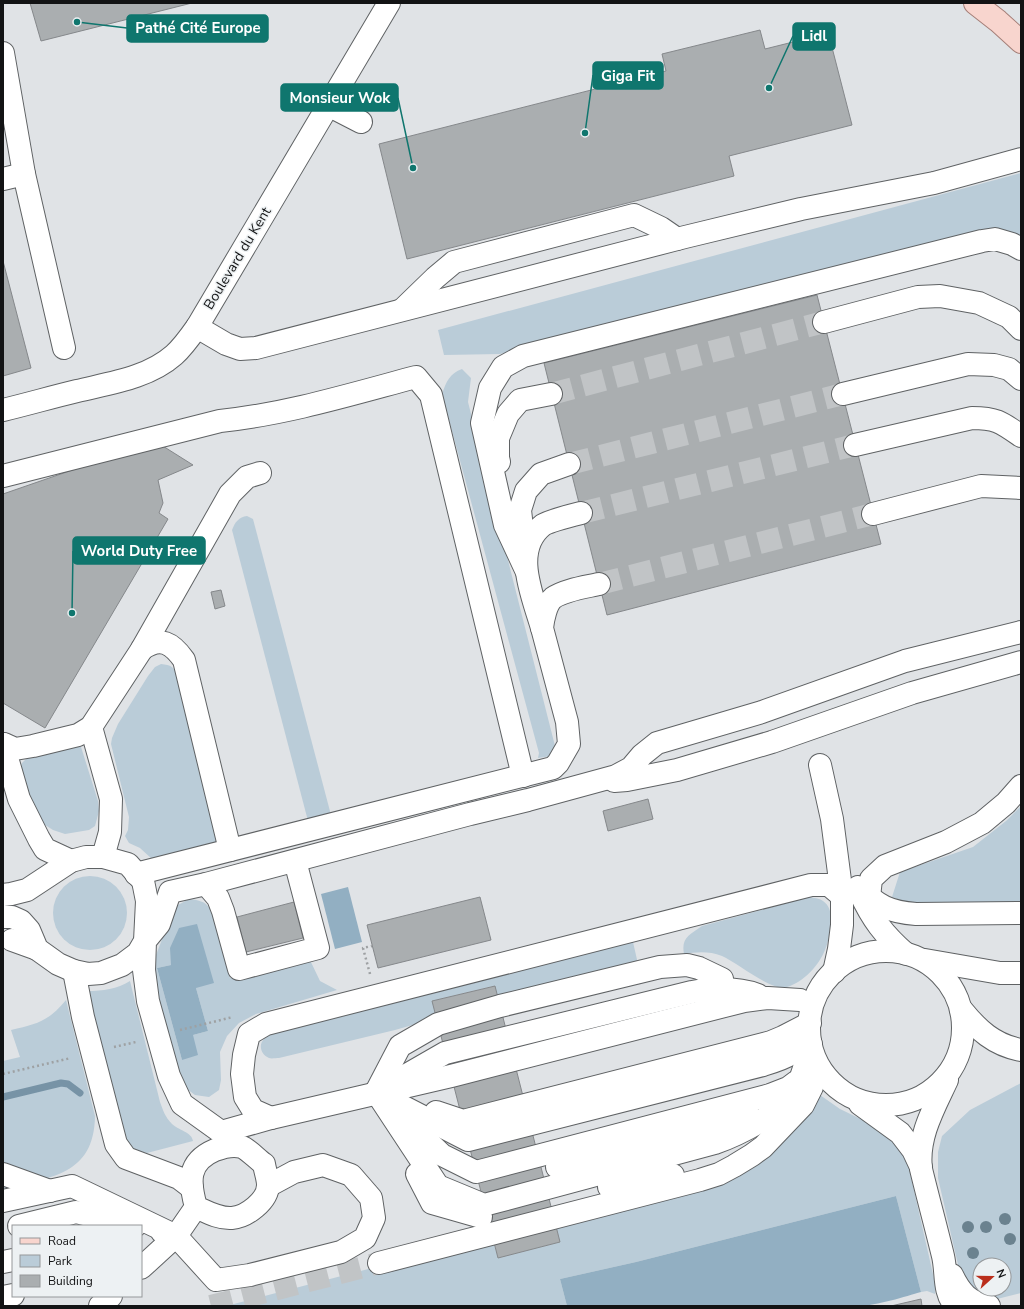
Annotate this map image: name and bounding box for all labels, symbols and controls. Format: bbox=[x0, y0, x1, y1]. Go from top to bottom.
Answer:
callout: Pathé Cité Europe bbox=[127, 15, 268, 42]
text: Pathé Cité Europe bbox=[135, 18, 261, 38]
callout: Lidl bbox=[793, 23, 835, 50]
text: Lidl bbox=[801, 26, 827, 46]
callout: Giga Fit bbox=[593, 62, 663, 89]
text: Giga Fit bbox=[601, 66, 655, 86]
callout: Monsieur Wok bbox=[281, 84, 398, 111]
text: Monsieur Wok bbox=[290, 88, 391, 108]
street label: Boulevard du Kent bbox=[199, 203, 276, 313]
callout: World Duty Free bbox=[73, 537, 205, 564]
text: World Duty Free bbox=[81, 541, 197, 561]
legend bbox=[12, 1225, 142, 1297]
text: Road bbox=[48, 1233, 76, 1249]
text: Park bbox=[48, 1253, 73, 1269]
north arrow bbox=[972, 1257, 1012, 1297]
text: N bbox=[992, 1267, 1009, 1280]
text: Building bbox=[48, 1273, 93, 1289]

